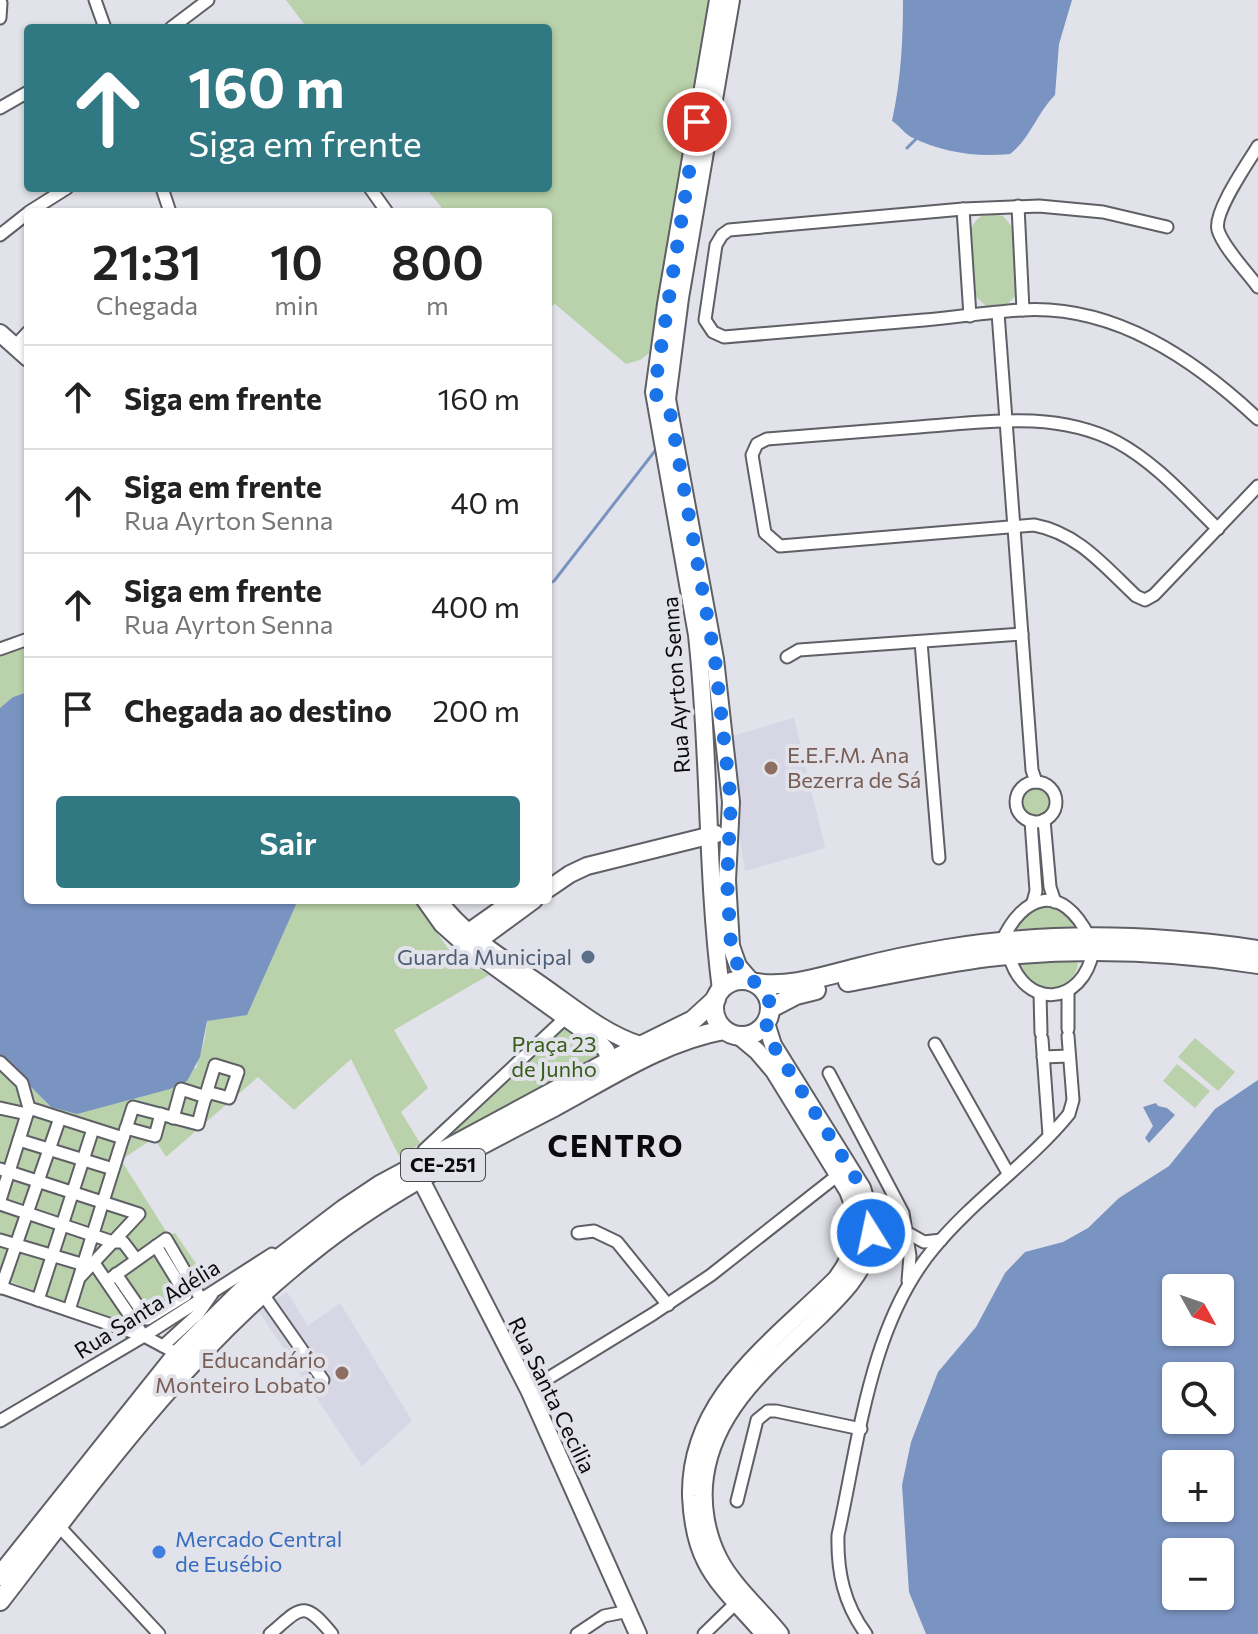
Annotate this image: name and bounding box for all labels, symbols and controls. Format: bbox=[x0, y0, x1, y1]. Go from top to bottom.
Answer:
text: 160 m bbox=[188, 51, 345, 120]
icon: ahead bbox=[56, 56, 160, 160]
pin bbox=[663, 88, 731, 156]
icon: arrive bbox=[675, 100, 719, 144]
text: Siga em frente bbox=[188, 120, 422, 164]
text: 21:31 bbox=[92, 231, 202, 290]
text: 10 bbox=[270, 231, 323, 290]
text: 800 bbox=[391, 231, 484, 290]
text: Chegada bbox=[96, 289, 198, 320]
text: min bbox=[274, 289, 319, 320]
text: m bbox=[426, 289, 449, 320]
icon: ahead bbox=[56, 375, 100, 419]
text: Siga em frente bbox=[124, 379, 322, 416]
text: 160 m bbox=[437, 379, 520, 416]
text: Siga em frente bbox=[124, 467, 322, 504]
icon: ahead bbox=[56, 479, 100, 523]
text: 40 m bbox=[451, 483, 520, 520]
text: Rua Ayrton Senna bbox=[124, 504, 333, 535]
text: Siga em frente bbox=[124, 571, 322, 608]
icon: ahead bbox=[56, 583, 100, 627]
text: 400 m bbox=[431, 587, 520, 624]
street label: Rua Ayrton Senna bbox=[656, 596, 695, 774]
text: Rua Ayrton Senna bbox=[124, 608, 333, 639]
icon: arrive bbox=[56, 687, 100, 731]
text: Chegada ao destino bbox=[124, 691, 392, 728]
text: 200 m bbox=[432, 691, 520, 728]
place label: E.E.F.M. Ana Bezerra de Sá bbox=[787, 741, 921, 793]
marker: E.E.F.M. Ana Bezerra de Sá bbox=[762, 759, 780, 777]
button: Sair bbox=[56, 796, 520, 888]
place label: Guarda Municipal bbox=[397, 943, 572, 970]
marker: Guarda Municipal bbox=[579, 948, 597, 966]
park label: Praça 23 de Junho bbox=[511, 1030, 597, 1082]
district label: CENTRO bbox=[548, 1126, 684, 1163]
road number: CE-251 bbox=[401, 1149, 485, 1181]
position arrow bbox=[829, 1191, 913, 1275]
street label: Rua Santa Adélia bbox=[69, 1253, 224, 1364]
north arrow bbox=[1162, 1274, 1234, 1346]
map controls bbox=[1162, 1274, 1234, 1610]
street label: Rua Santa Cecilia bbox=[503, 1312, 602, 1477]
place label: Educandário Monteiro Lobato bbox=[155, 1346, 326, 1398]
button: search bbox=[1162, 1362, 1234, 1434]
marker: Educandário Monteiro Lobato bbox=[333, 1364, 351, 1382]
button: + bbox=[1162, 1450, 1234, 1522]
place label: Mercado Central de Eusébio bbox=[175, 1525, 342, 1577]
button: − bbox=[1162, 1538, 1234, 1610]
marker: Mercado Central de Eusébio bbox=[150, 1543, 168, 1561]

